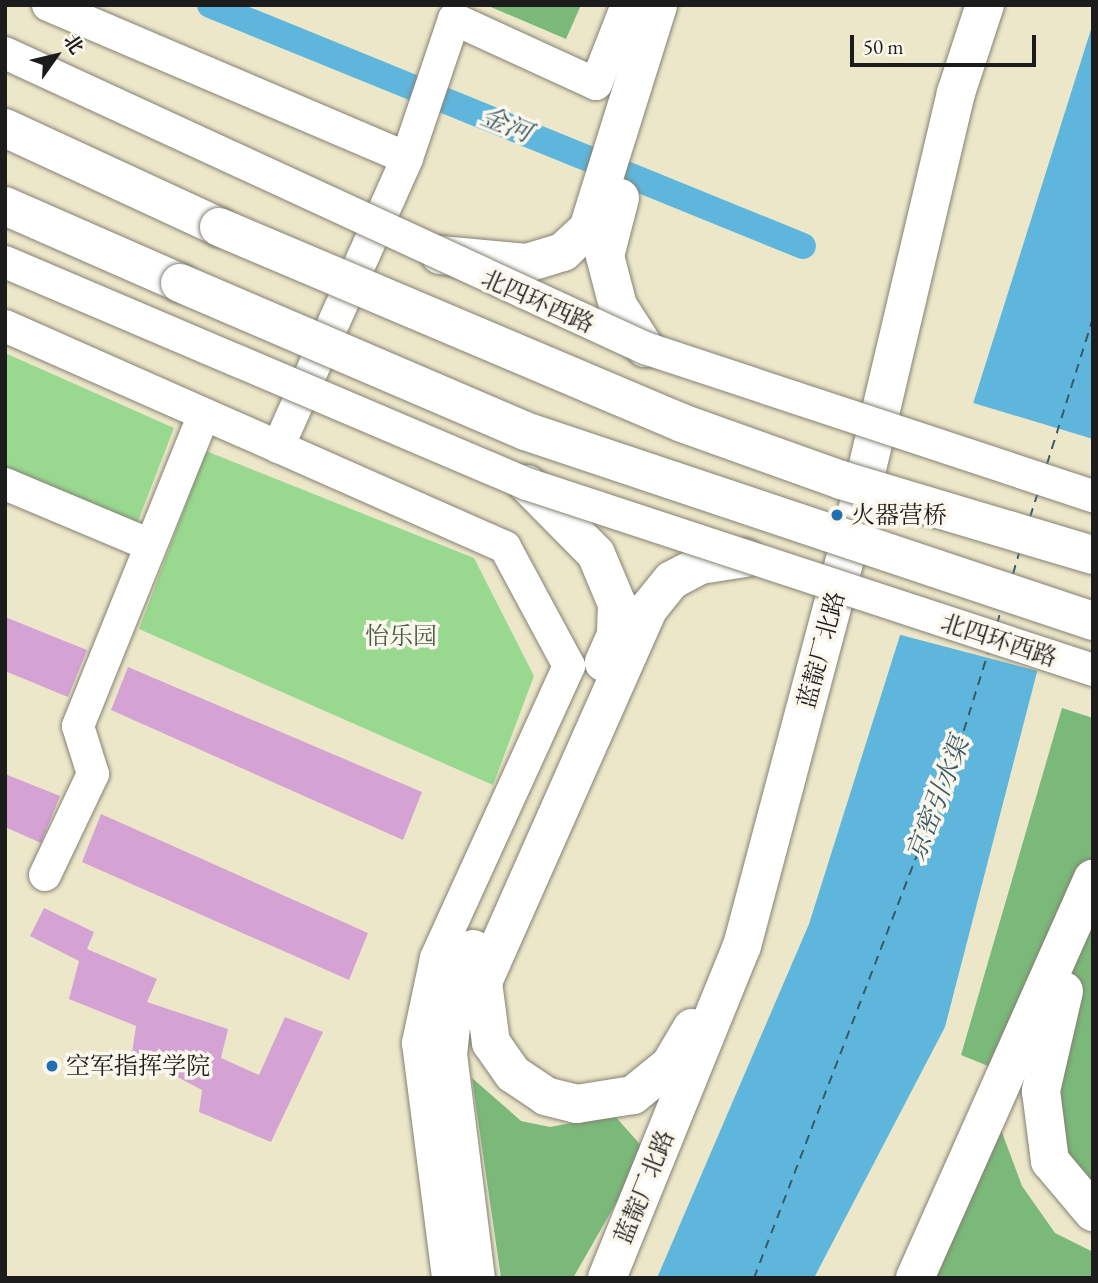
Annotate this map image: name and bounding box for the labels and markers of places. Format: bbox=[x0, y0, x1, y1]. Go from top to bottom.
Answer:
place label: 火器营桥 bbox=[851, 501, 947, 529]
marker: 火器营桥 bbox=[829, 507, 845, 523]
place label: 空军指挥学院 bbox=[66, 1052, 210, 1080]
marker: 空军指挥学院 bbox=[44, 1058, 60, 1074]

